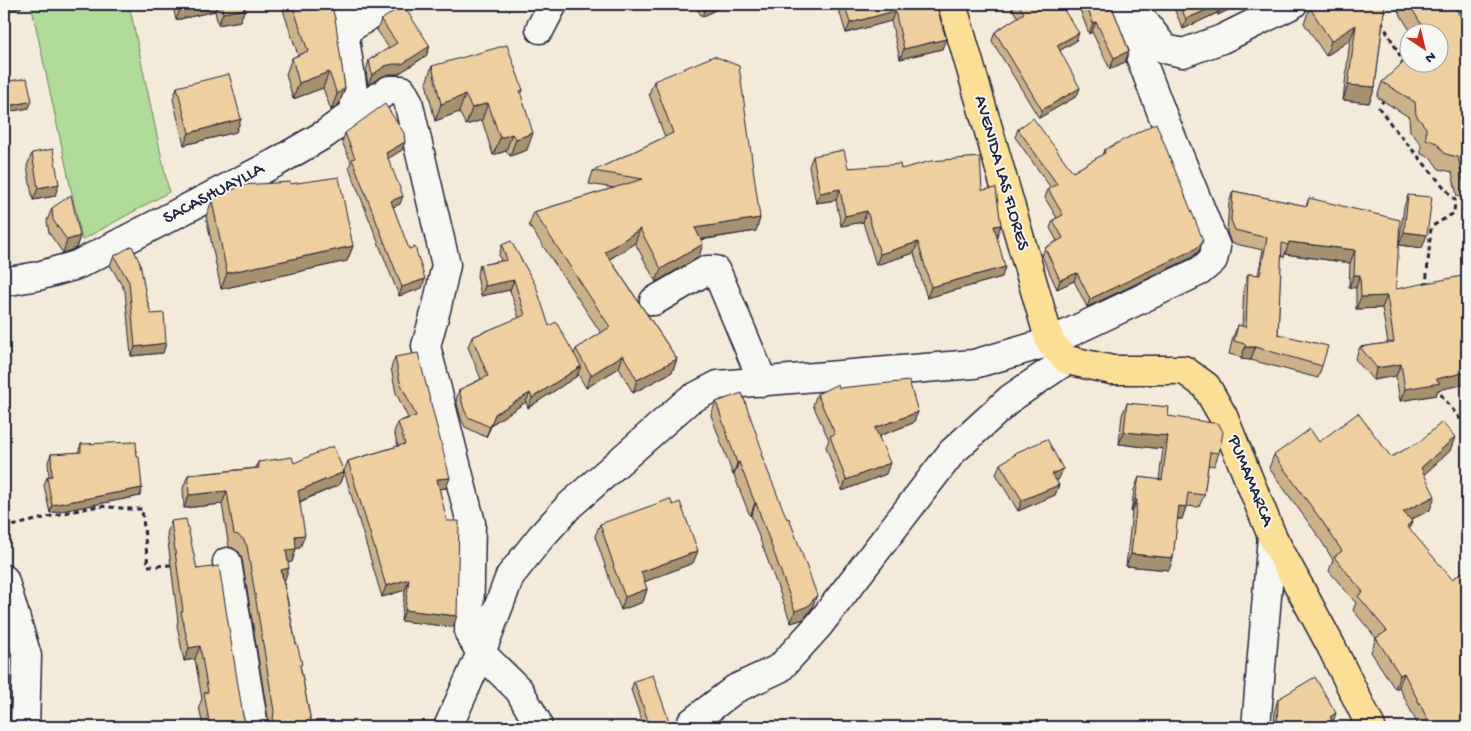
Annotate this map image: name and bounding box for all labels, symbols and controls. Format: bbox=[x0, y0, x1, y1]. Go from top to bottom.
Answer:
north arrow bbox=[1398, 22, 1448, 72]
text: N bbox=[1421, 47, 1439, 66]
street label: AVENIDA LAS FLORES bbox=[969, 93, 1033, 253]
street label: SACASHUAYLLA bbox=[160, 158, 269, 229]
street label: PUMAMARCA bbox=[1222, 431, 1278, 531]

